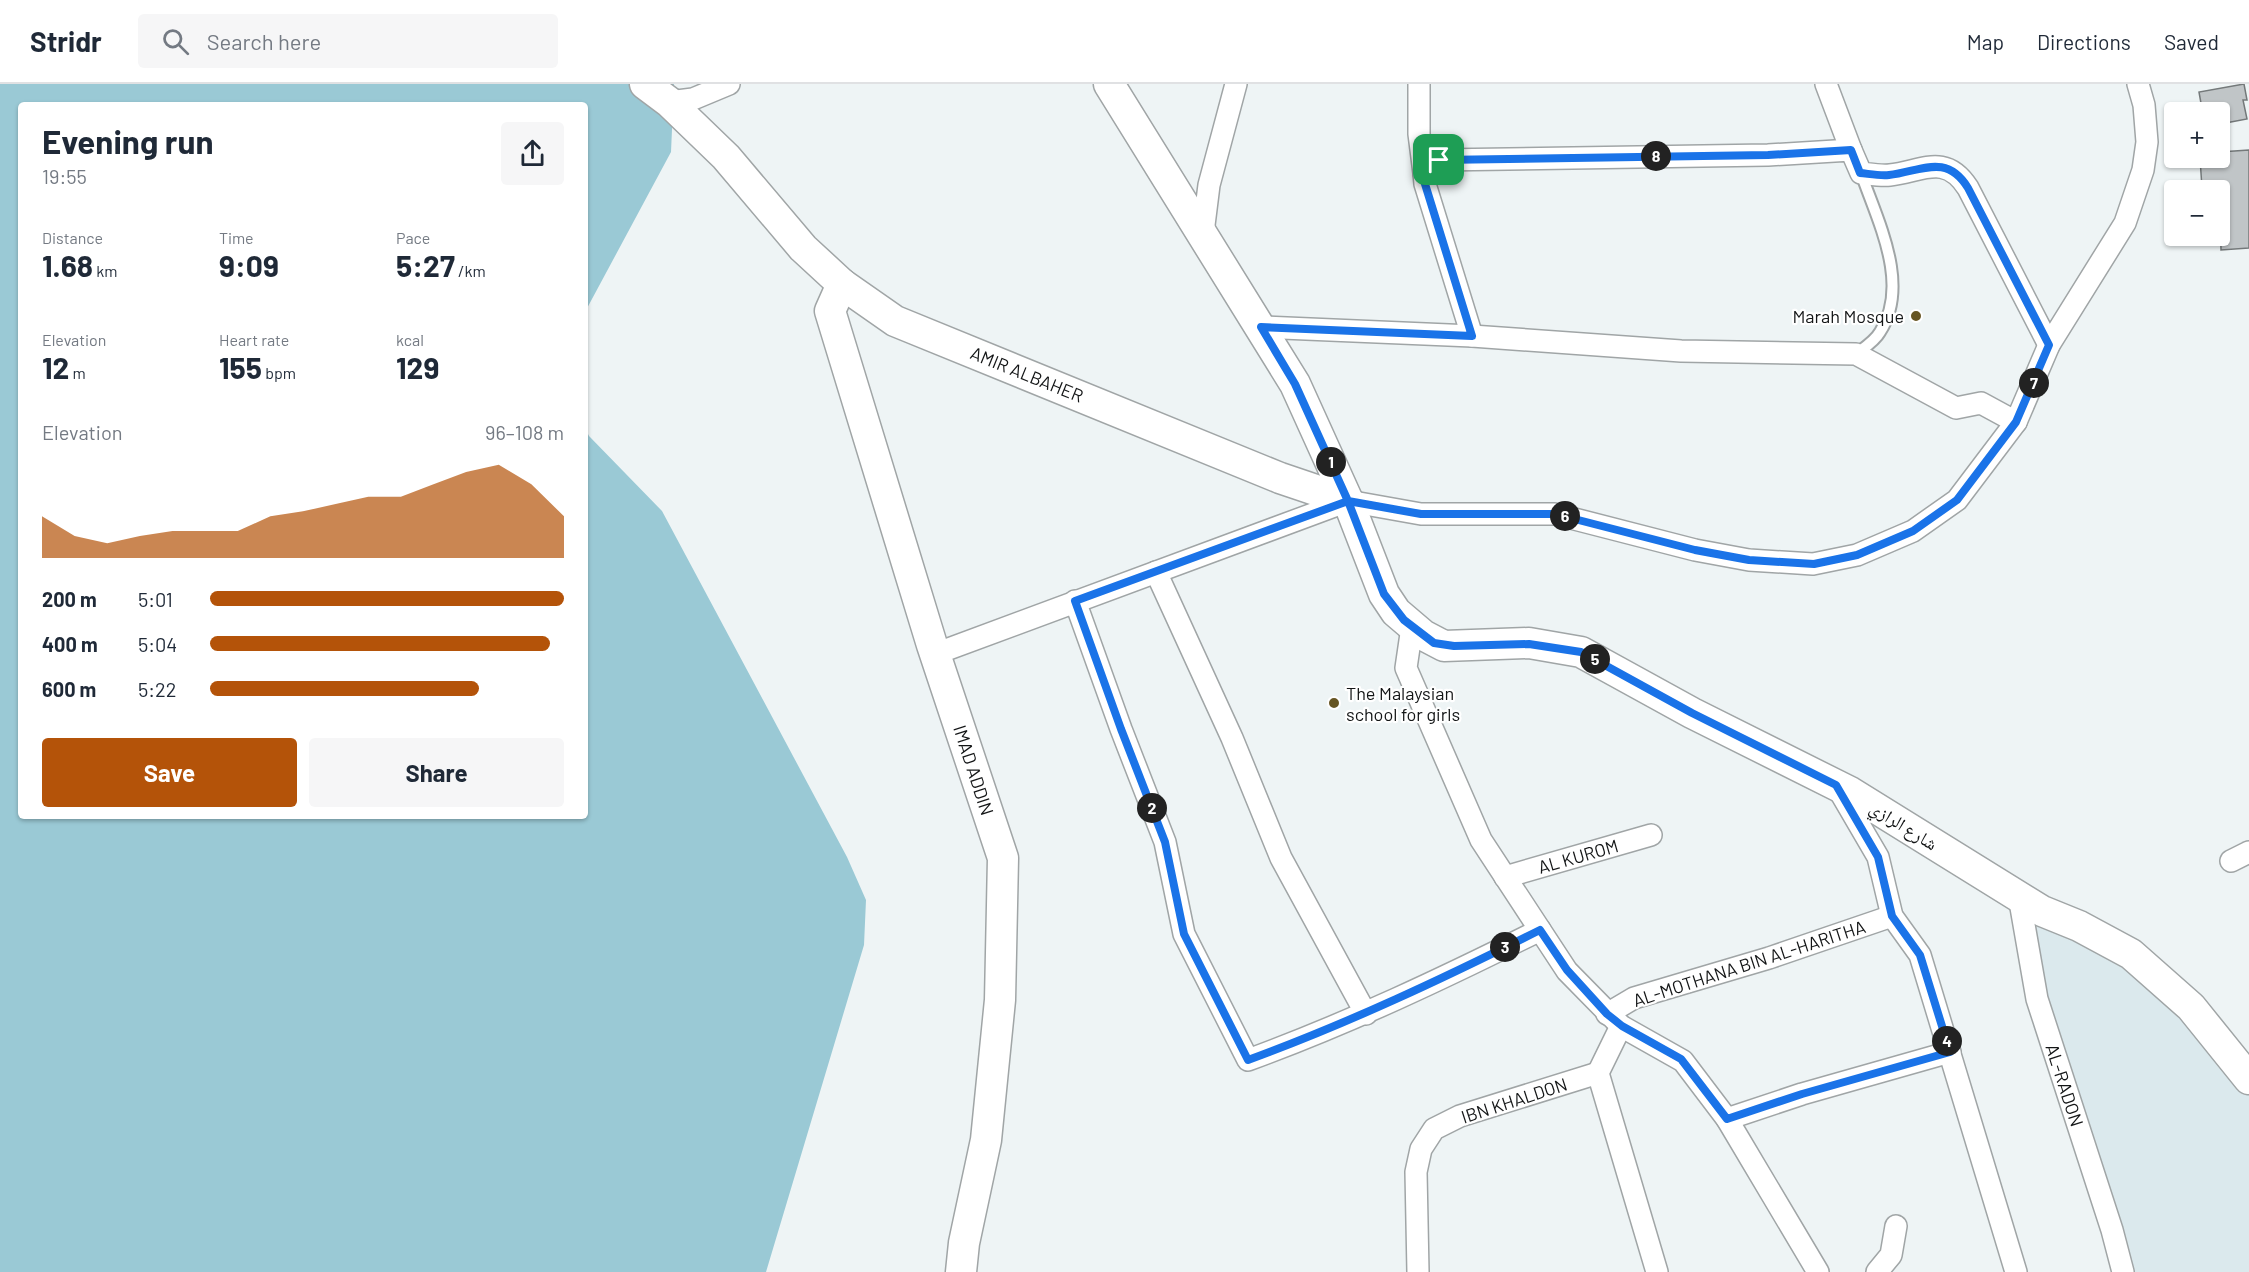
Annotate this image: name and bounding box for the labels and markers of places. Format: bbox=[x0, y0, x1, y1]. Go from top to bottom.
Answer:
pin bbox=[1413, 134, 1464, 185]
pin: 8 bbox=[1641, 141, 1671, 171]
place label: Marah Mosque bbox=[1792, 305, 1904, 327]
marker: Marah Mosque bbox=[1909, 309, 1923, 323]
pin: 7 bbox=[2019, 368, 2049, 398]
pin: 1 bbox=[1316, 447, 1346, 477]
pin: 6 bbox=[1550, 501, 1580, 531]
pin: 5 bbox=[1580, 644, 1610, 674]
place label: The Malaysian school for girls bbox=[1346, 682, 1460, 725]
marker: The Malaysian school for girls bbox=[1327, 696, 1341, 710]
pin: 2 bbox=[1137, 793, 1167, 823]
pin: 3 bbox=[1490, 932, 1520, 962]
pin: 4 bbox=[1932, 1026, 1962, 1056]

